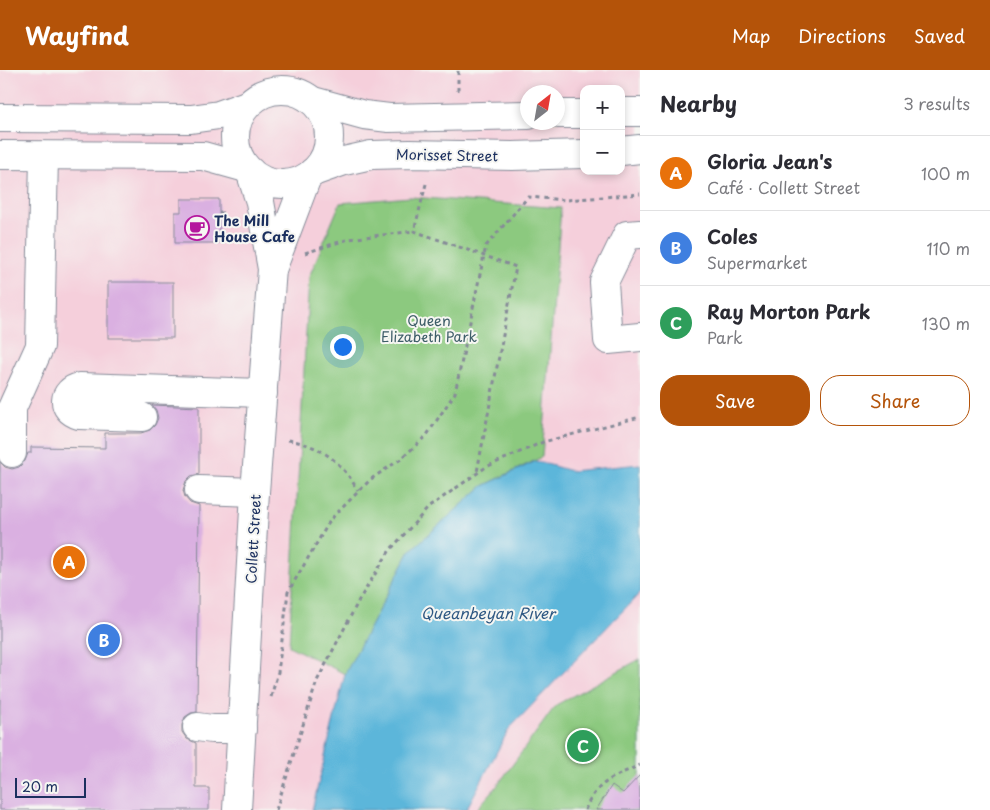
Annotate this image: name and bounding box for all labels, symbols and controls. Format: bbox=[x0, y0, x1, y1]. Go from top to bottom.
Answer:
text: Wayfind bbox=[25, 17, 129, 53]
text: Map bbox=[732, 22, 770, 49]
text: Directions bbox=[798, 22, 886, 49]
text: Saved bbox=[914, 22, 965, 49]
north arrow bbox=[520, 85, 565, 130]
map controls bbox=[580, 85, 625, 175]
button: + bbox=[580, 85, 625, 130]
text: Nearby bbox=[660, 87, 737, 119]
text: 3 results bbox=[903, 91, 970, 115]
button: − bbox=[580, 130, 625, 175]
street label: Morisset Street bbox=[396, 144, 499, 166]
text: Gloria Jean's bbox=[707, 147, 832, 175]
text: A bbox=[670, 161, 682, 185]
text: 100 m bbox=[921, 161, 970, 185]
text: Café · Collett Street bbox=[707, 175, 860, 199]
place label: The Mill House Cafe bbox=[214, 210, 295, 247]
cafe icon: The Mill House Cafe bbox=[184, 215, 210, 241]
text: Coles bbox=[707, 222, 758, 250]
text: B bbox=[671, 236, 681, 260]
text: 110 m bbox=[927, 236, 970, 260]
text: Supermarket bbox=[707, 250, 807, 274]
text: Ray Morton Park bbox=[707, 297, 870, 325]
park label: Queen Elizabeth Park bbox=[381, 310, 477, 347]
text: C bbox=[670, 311, 682, 335]
text: 130 m bbox=[922, 311, 970, 335]
text: Park bbox=[707, 325, 743, 349]
your location bbox=[330, 334, 356, 360]
button: Save bbox=[660, 375, 810, 426]
button: Share bbox=[820, 375, 970, 426]
street label: Collett Street bbox=[240, 493, 266, 584]
pin: A bbox=[53, 543, 85, 581]
water label: Queanbeyan River bbox=[421, 601, 557, 624]
pin: B bbox=[88, 621, 120, 659]
pin: C bbox=[567, 727, 599, 765]
scale bar bbox=[15, 775, 86, 798]
text: 20 m bbox=[22, 776, 58, 797]

